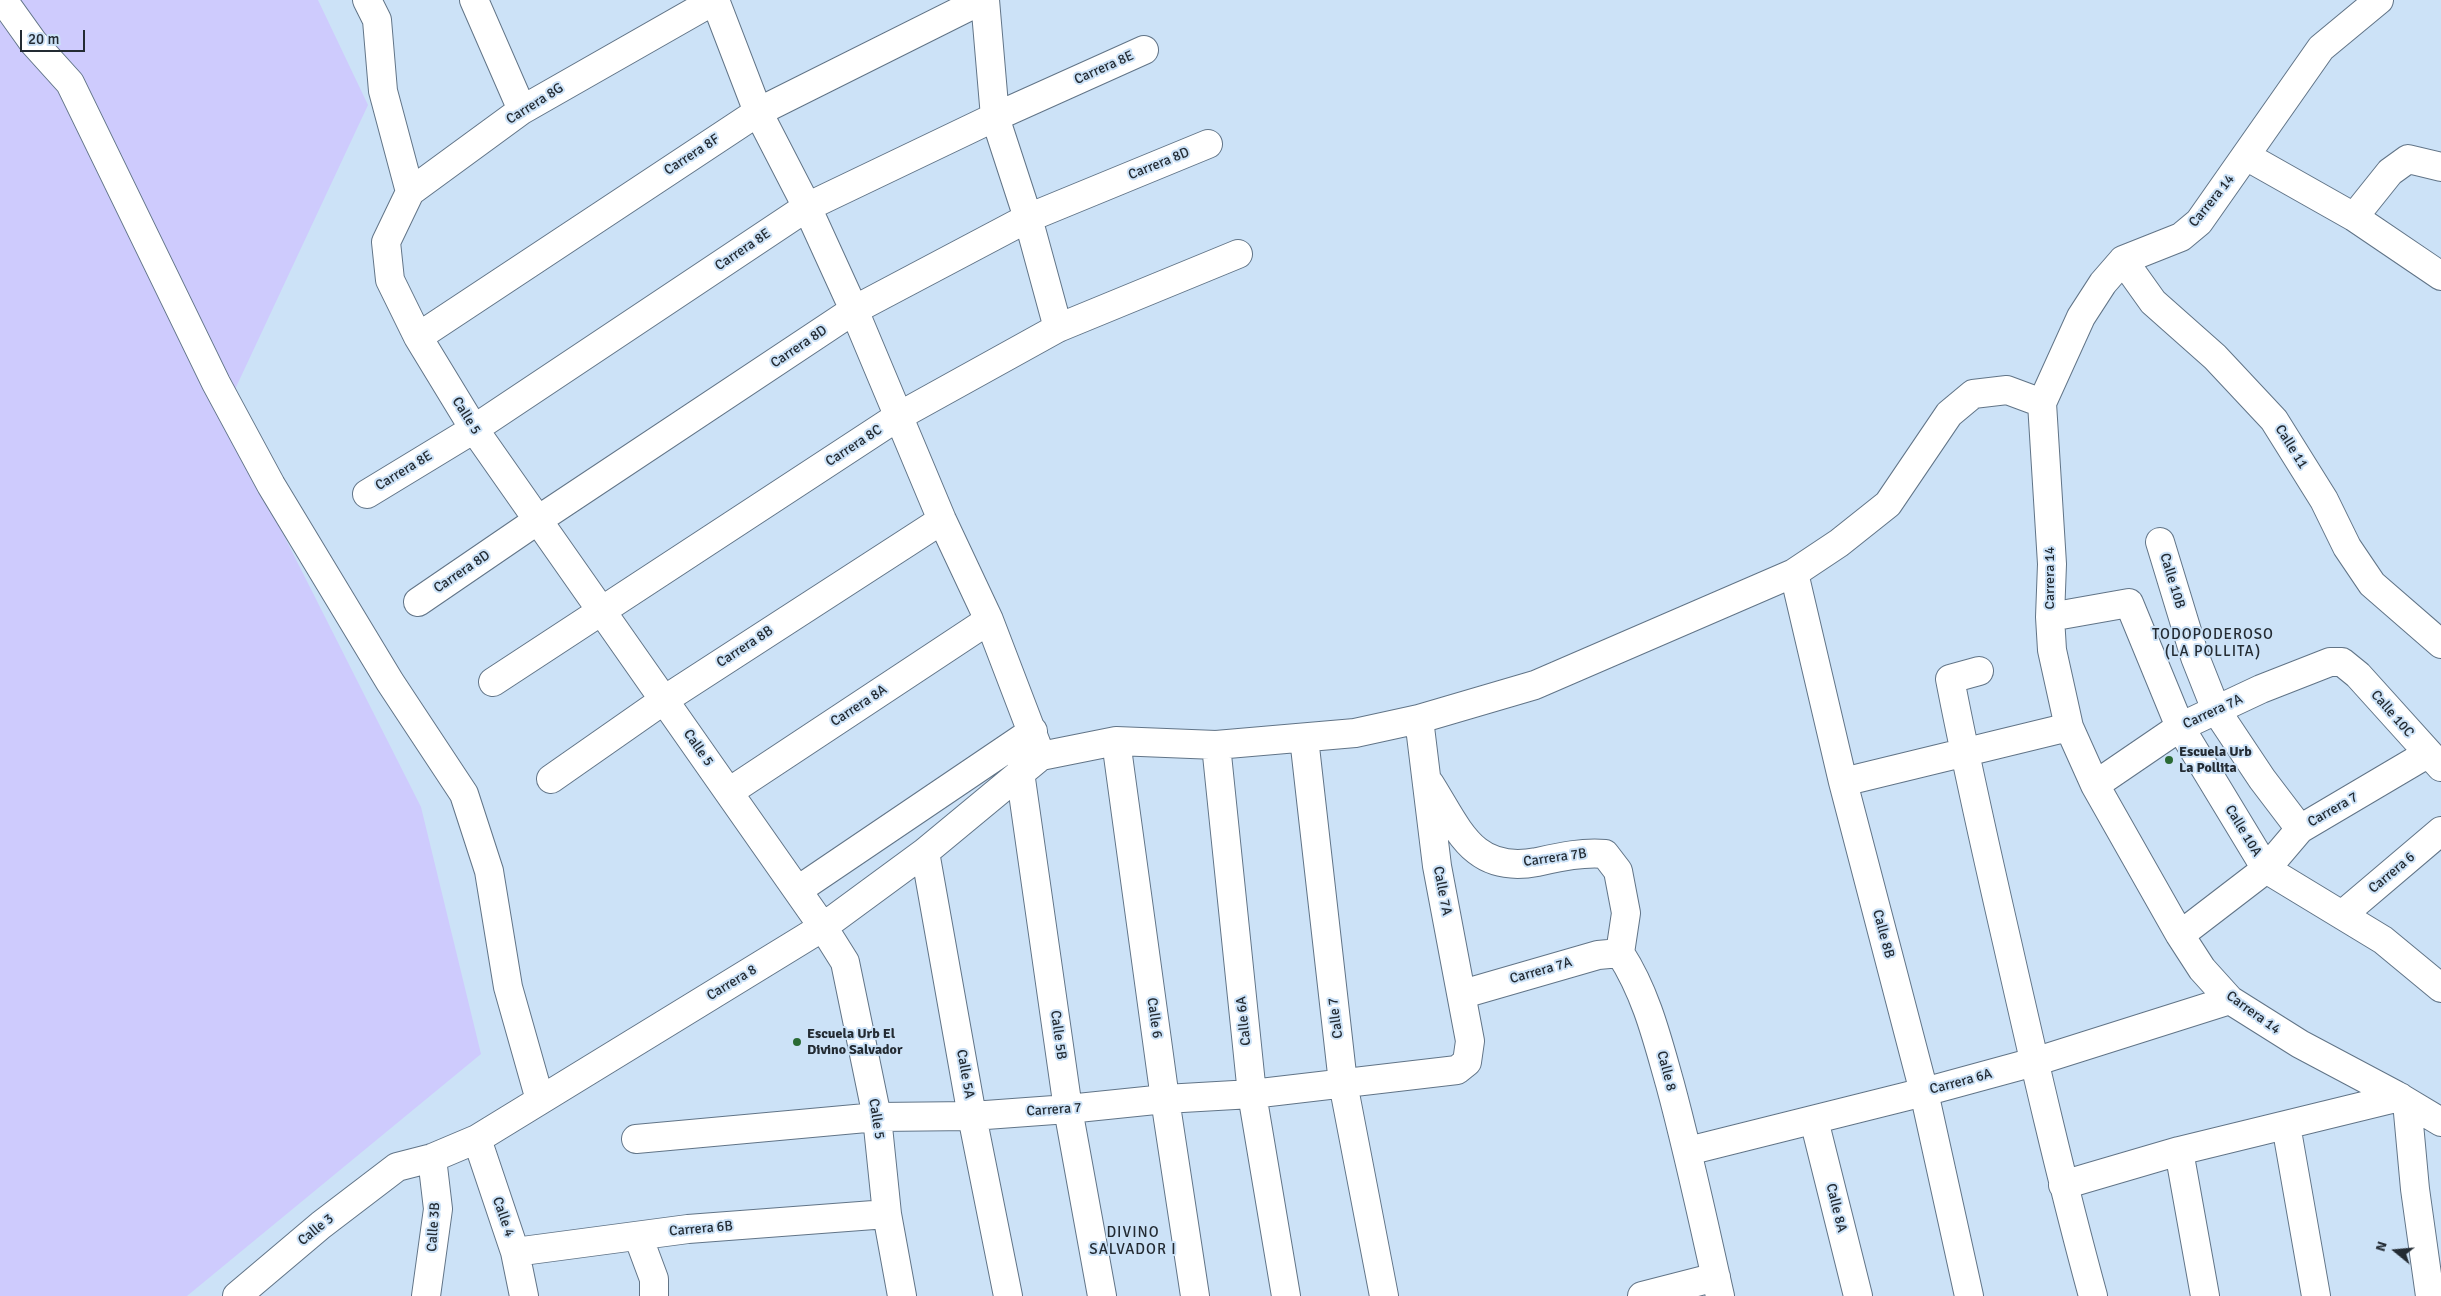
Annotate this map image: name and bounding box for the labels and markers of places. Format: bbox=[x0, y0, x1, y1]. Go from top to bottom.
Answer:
place label: Escuela Urb La Pollita bbox=[2179, 744, 2252, 776]
marker: Escuela Urb La Pollita bbox=[2163, 754, 2175, 766]
place label: Escuela Urb El Divino Salvador bbox=[807, 1026, 902, 1058]
marker: Escuela Urb El Divino Salvador bbox=[791, 1036, 803, 1048]

